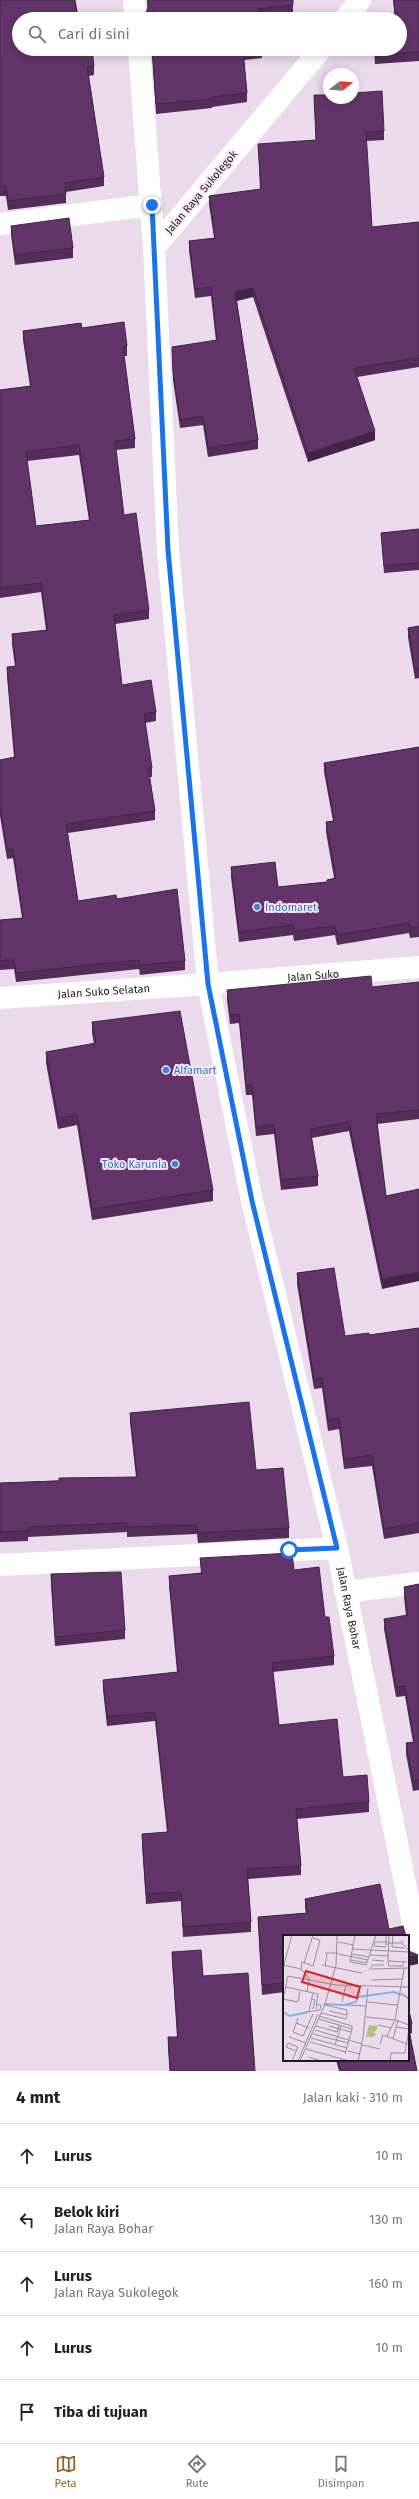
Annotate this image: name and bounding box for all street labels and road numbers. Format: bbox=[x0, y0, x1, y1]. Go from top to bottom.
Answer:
street label: Jalan Raya Sukolegok bbox=[163, 148, 240, 237]
street label: Jalan Suko bbox=[287, 967, 340, 985]
street label: Jalan Suko Selatan bbox=[57, 982, 150, 1001]
street label: Jalan Raya Bohar bbox=[334, 1566, 364, 1651]

